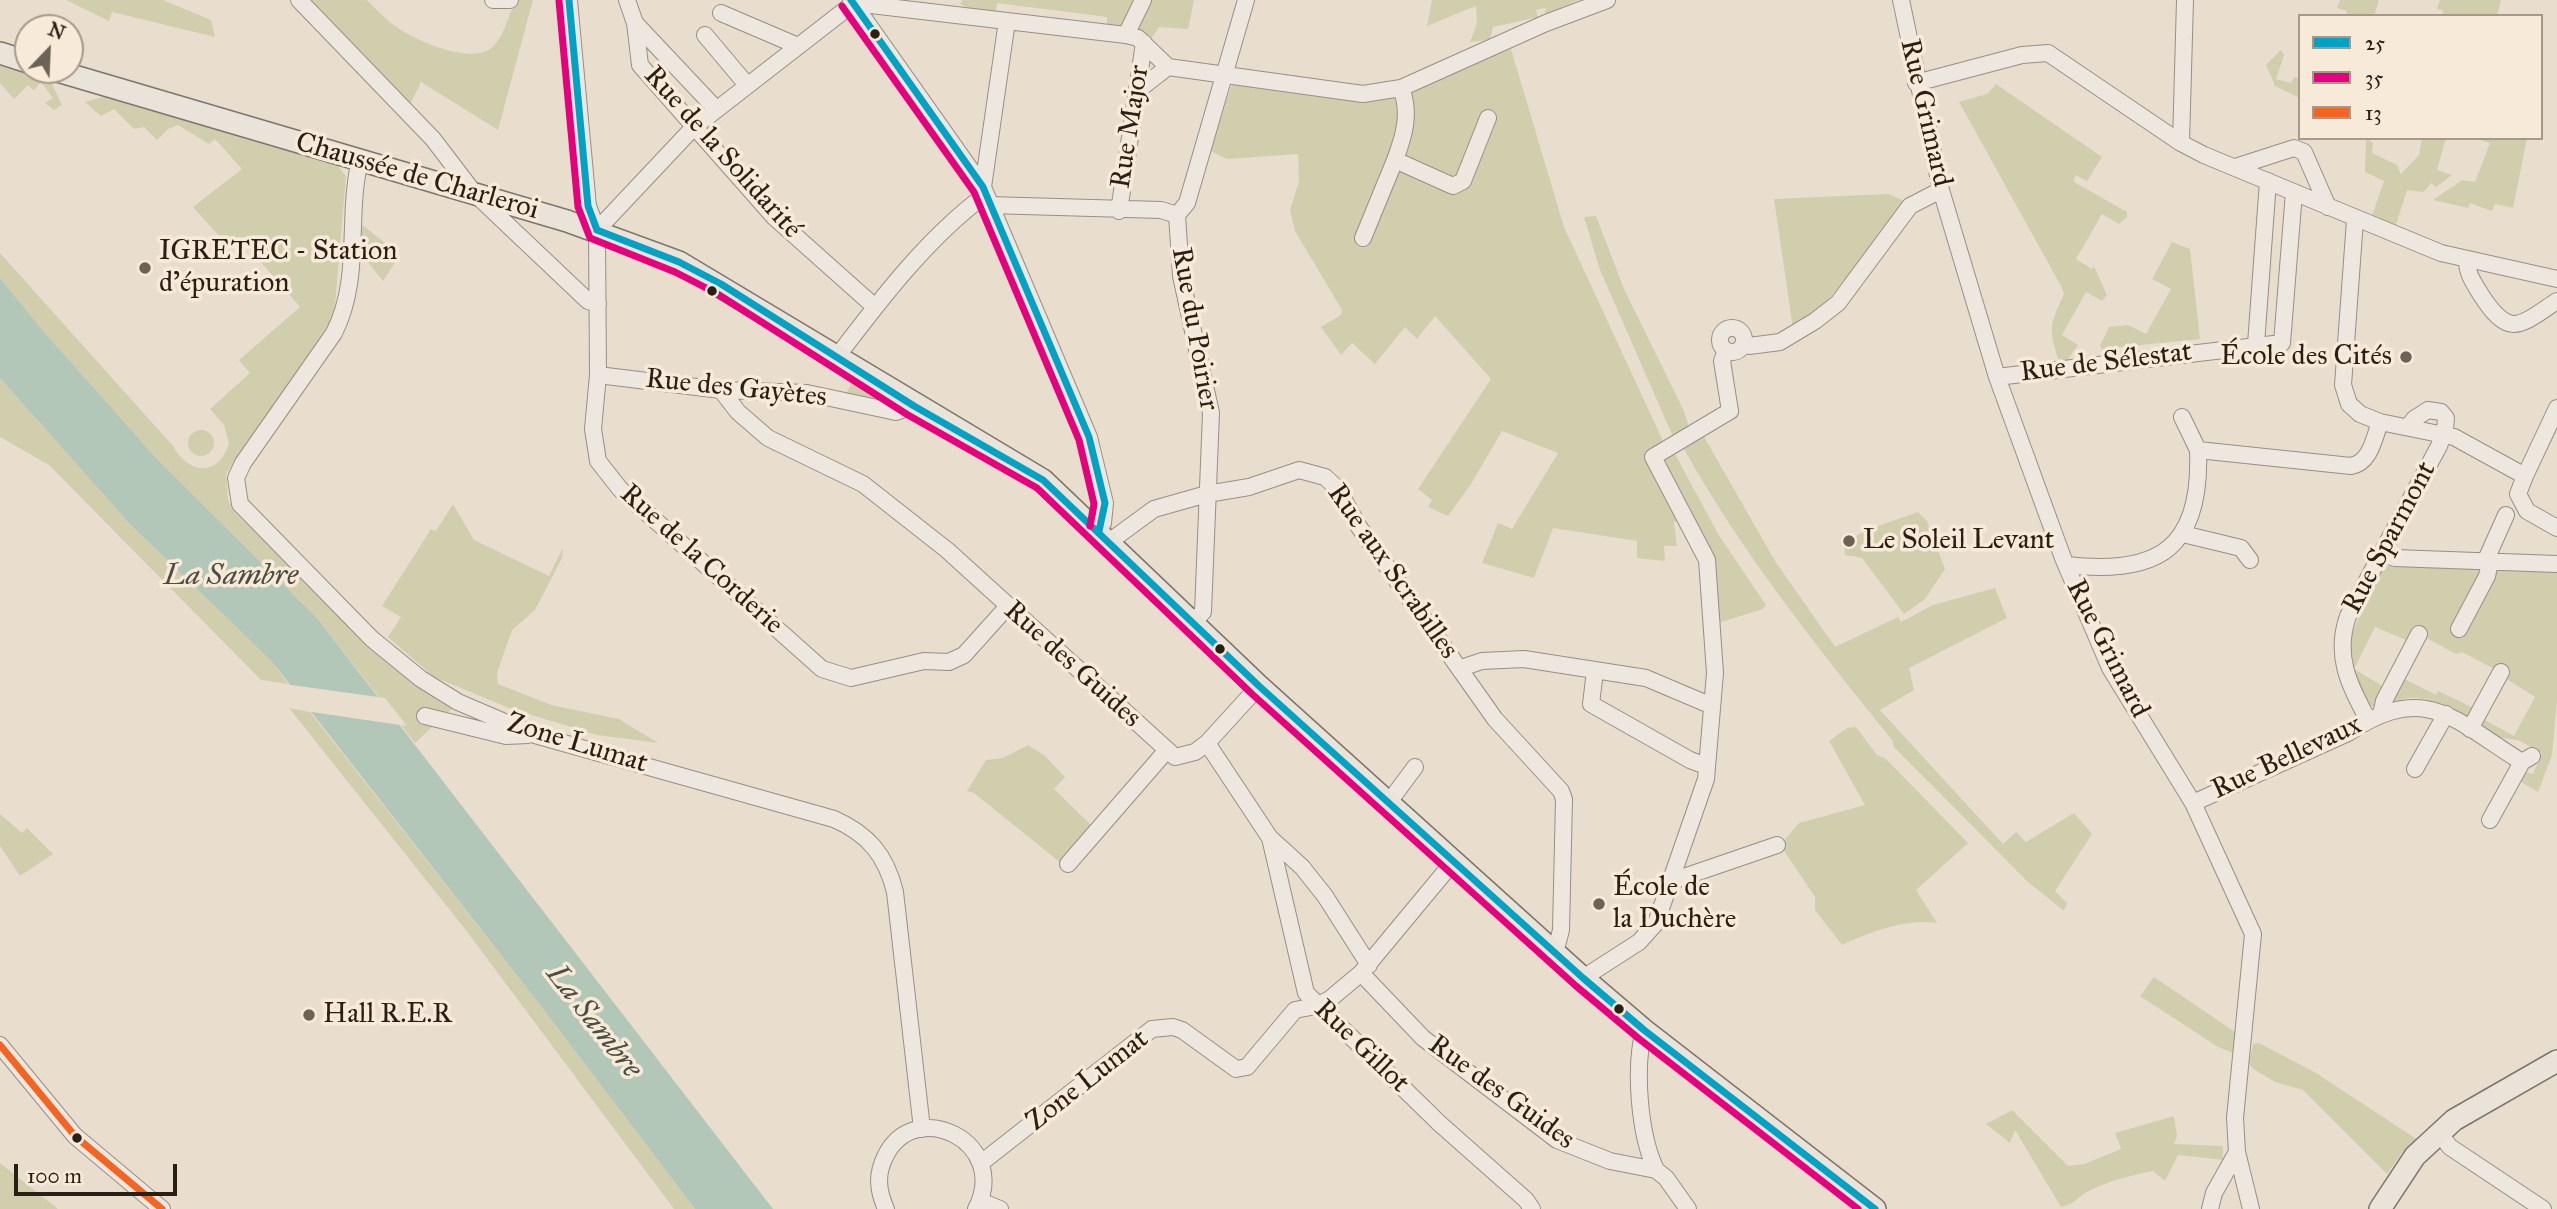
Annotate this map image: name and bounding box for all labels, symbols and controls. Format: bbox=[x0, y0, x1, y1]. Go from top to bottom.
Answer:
north arrow bbox=[14, 14, 84, 84]
legend bbox=[2298, 14, 2543, 140]
text: N bbox=[45, 17, 69, 45]
unlabelled marker bbox=[868, 27, 882, 41]
text: 25 bbox=[2365, 30, 2385, 56]
street label: Rue Grimard bbox=[1892, 36, 1958, 190]
street label: Rue de la Solidarité bbox=[636, 60, 808, 246]
street label: Rue Major bbox=[1105, 63, 1157, 191]
text: 35 bbox=[2365, 65, 2383, 91]
text: 13 bbox=[2365, 100, 2382, 126]
street label: Chaussée de Charleroi bbox=[292, 126, 542, 228]
place label: IGRETEC - Station d'épuration bbox=[159, 235, 397, 301]
street label: Rue du Poirier bbox=[1163, 245, 1225, 413]
marker: IGRETEC - Station d'épuration bbox=[137, 260, 153, 276]
unlabelled marker bbox=[705, 284, 719, 298]
street label: Rue de Sélestat bbox=[2018, 336, 2194, 390]
place label: École des Cités bbox=[2220, 340, 2392, 374]
marker: École des Cités bbox=[2398, 349, 2414, 365]
street label: Rue des Gayètes bbox=[644, 363, 828, 415]
street label: Rue Sparmont bbox=[2336, 456, 2444, 620]
street label: Rue de la Corderie bbox=[612, 478, 790, 642]
street label: Rue aux Scrabilles bbox=[1319, 478, 1465, 666]
place label: Le Soleil Levant bbox=[1863, 524, 2054, 558]
marker: Le Soleil Levant bbox=[1841, 533, 1857, 549]
water label: La Sambre bbox=[164, 559, 298, 595]
street label: Rue Grimard bbox=[2058, 574, 2156, 724]
street label: Rue des Guides bbox=[997, 595, 1147, 735]
unlabelled marker bbox=[1213, 642, 1227, 656]
street label: Zone Lumat bbox=[503, 707, 651, 781]
street label: Rue Bellevaux bbox=[2207, 709, 2367, 807]
place label: École de la Duchère bbox=[1613, 871, 1736, 937]
marker: École de la Duchère bbox=[1591, 896, 1607, 912]
water label: La Sambre bbox=[537, 958, 649, 1086]
street label: Rue Gillot bbox=[1306, 993, 1416, 1101]
place label: Hall R.E.R bbox=[323, 998, 452, 1032]
unlabelled marker bbox=[1612, 1002, 1626, 1016]
marker: Hall R.E.R bbox=[301, 1007, 317, 1023]
street label: Zone Lumat bbox=[1020, 1023, 1156, 1139]
street label: Rue des Guides bbox=[1421, 1029, 1581, 1157]
unlabelled marker bbox=[70, 1131, 84, 1145]
scale bar bbox=[18, 1150, 180, 1194]
text: 100 m bbox=[27, 1163, 82, 1189]

